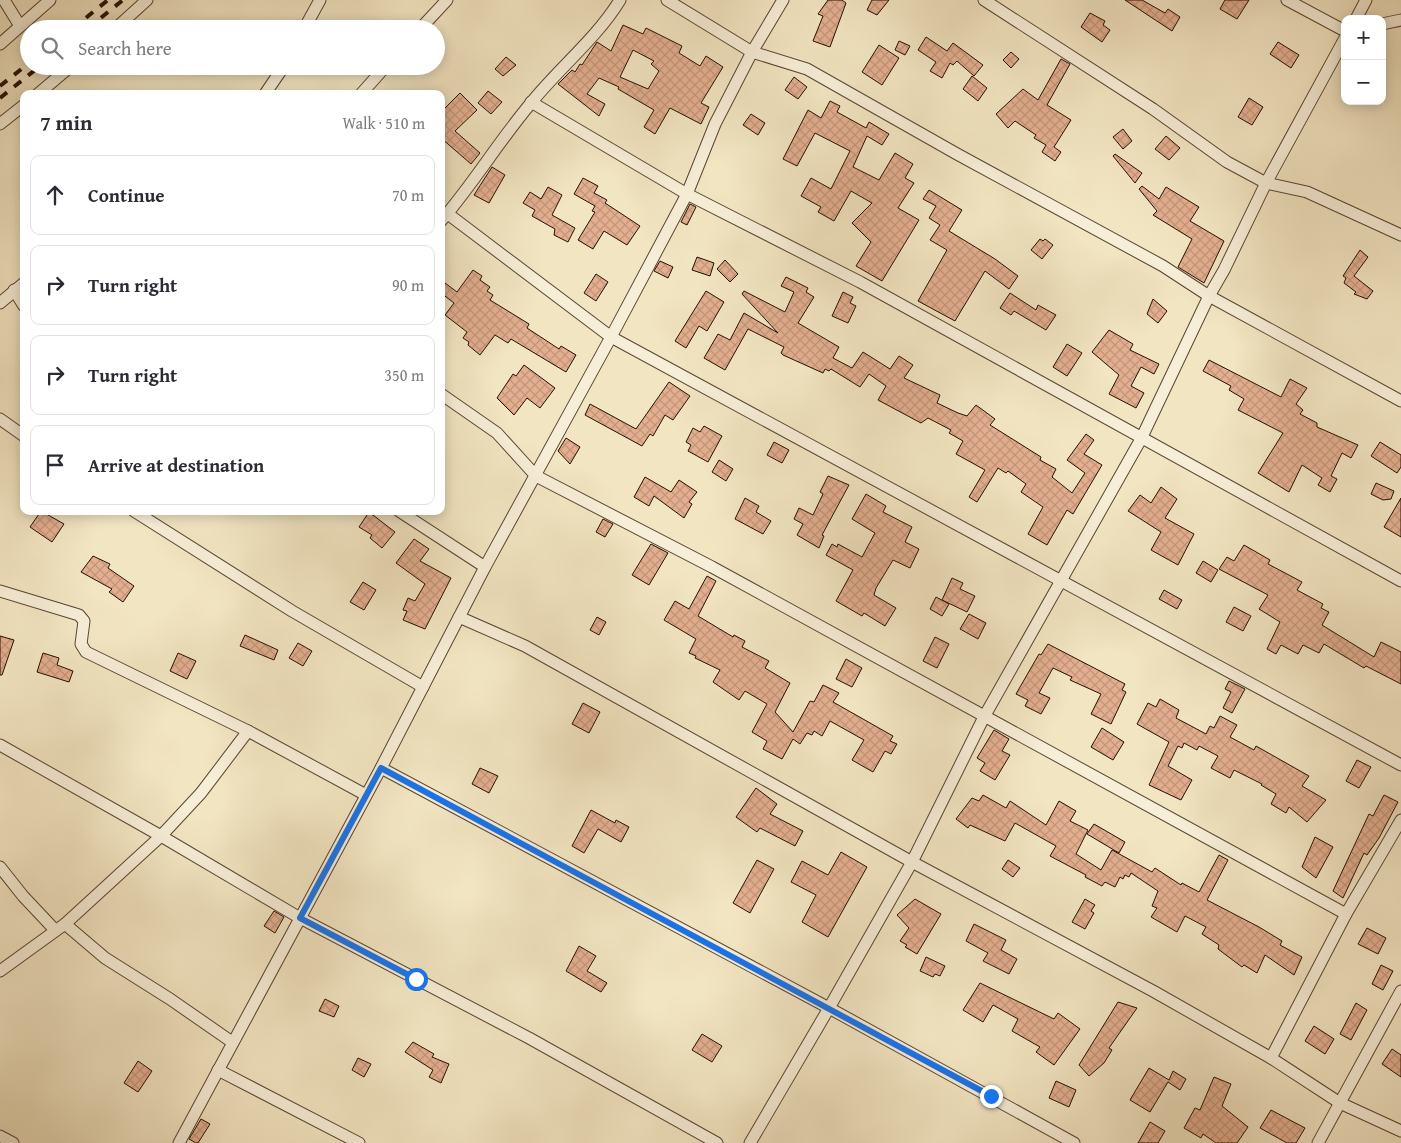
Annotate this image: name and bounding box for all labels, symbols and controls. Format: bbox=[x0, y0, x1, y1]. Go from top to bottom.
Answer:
map controls bbox=[1341, 15, 1386, 105]
button: + bbox=[1341, 15, 1386, 60]
search box bbox=[20, 20, 445, 75]
icon: search bbox=[38, 34, 66, 62]
text: Search here bbox=[78, 34, 172, 62]
button: − bbox=[1341, 60, 1386, 105]
text: 7 min bbox=[40, 107, 92, 138]
text: Walk · 510 m bbox=[342, 111, 425, 135]
icon: ahead bbox=[41, 181, 69, 209]
text: Continue bbox=[88, 181, 165, 209]
text: 70 m bbox=[392, 183, 424, 207]
icon: right bbox=[41, 271, 69, 299]
text: Turn right bbox=[88, 271, 177, 299]
text: 90 m bbox=[392, 273, 424, 297]
icon: right bbox=[41, 361, 69, 389]
text: Turn right bbox=[88, 361, 177, 389]
text: 350 m bbox=[384, 363, 424, 387]
icon: arrive bbox=[41, 451, 69, 479]
text: Arrive at destination bbox=[88, 451, 264, 479]
route start bbox=[405, 968, 428, 991]
route end bbox=[980, 1085, 1003, 1108]

